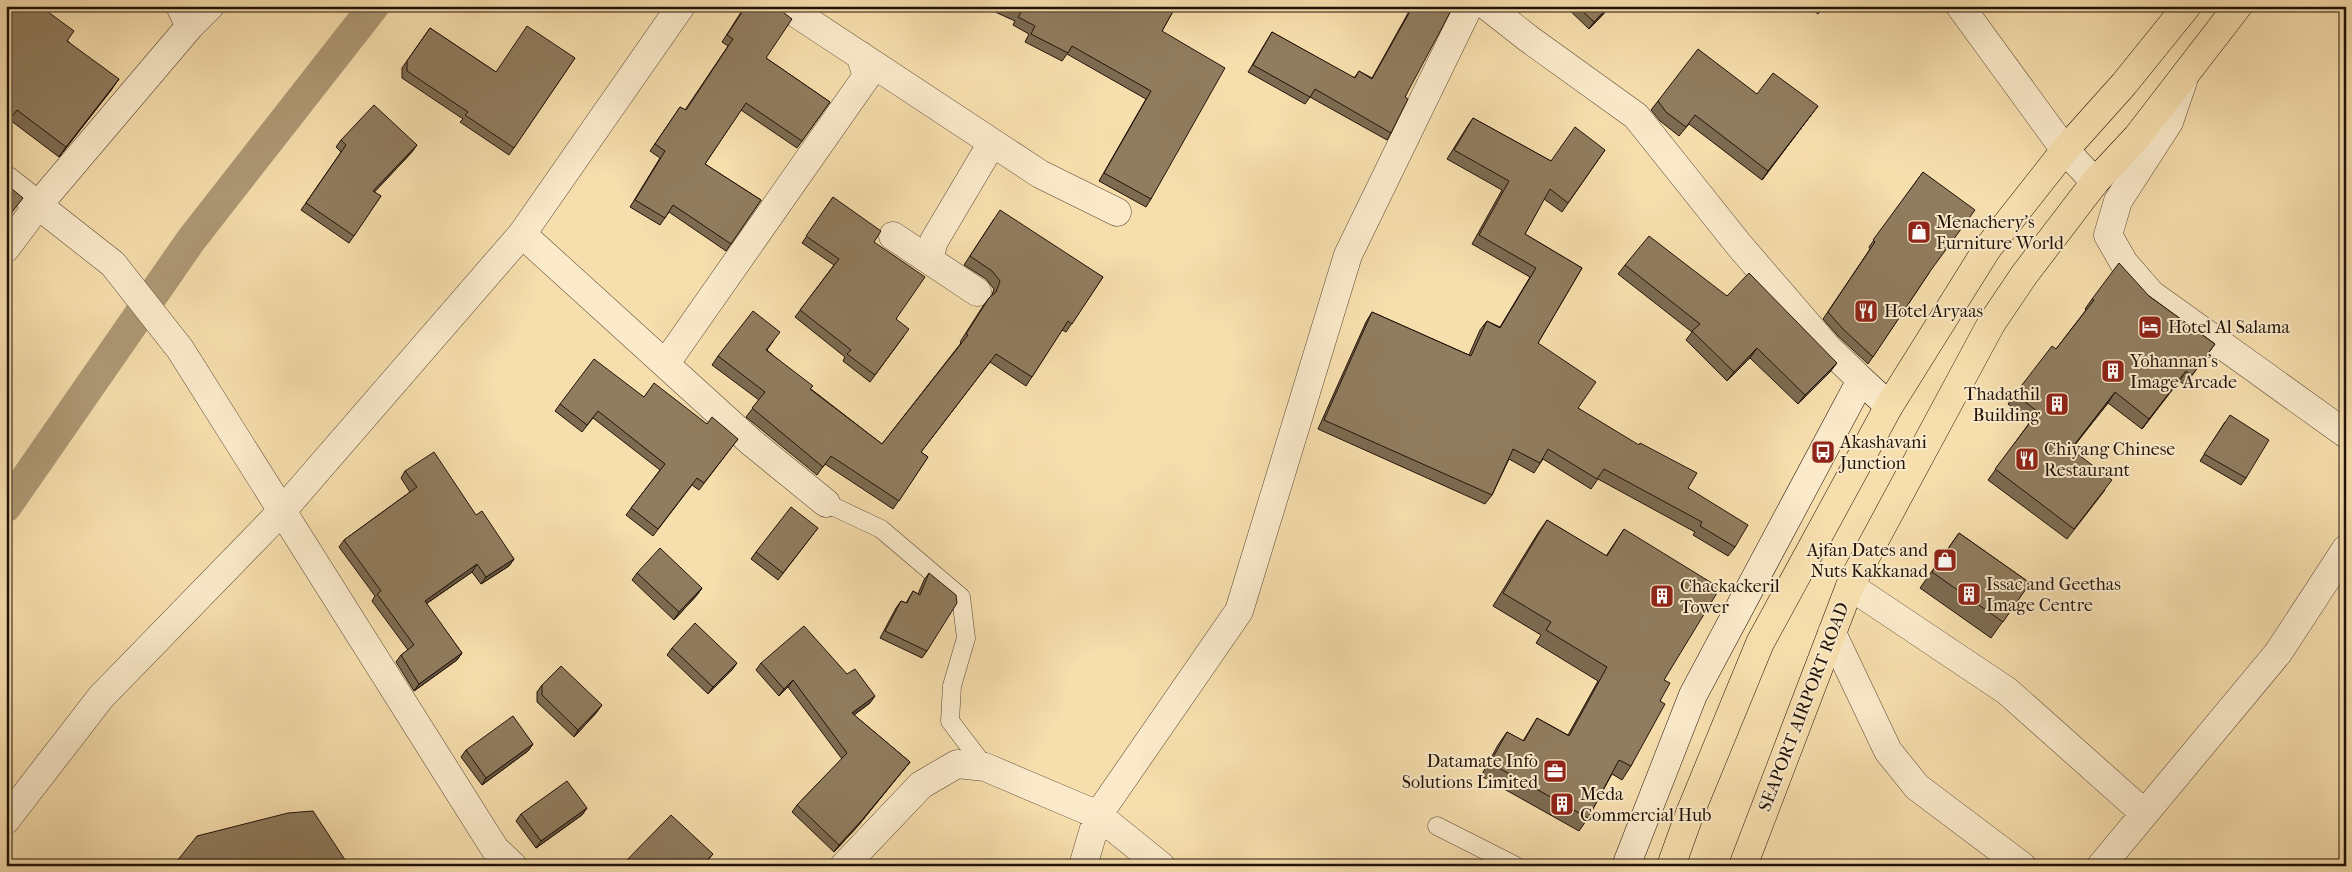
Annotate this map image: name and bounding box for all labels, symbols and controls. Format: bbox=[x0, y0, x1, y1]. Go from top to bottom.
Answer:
place label: Menachery's Furniture World bbox=[1936, 212, 2064, 254]
shop icon: Menachery's Furniture World bbox=[1906, 219, 1932, 245]
restaurant icon: Hotel Aryaas bbox=[1853, 298, 1879, 324]
place label: Hotel Aryaas bbox=[1884, 301, 1983, 322]
hotel icon: Hotel Al Salama bbox=[2137, 314, 2163, 340]
place label: Hotel Al Salama bbox=[2168, 317, 2291, 338]
place label: Yohannan's Image Arcade bbox=[2129, 351, 2237, 393]
building icon: Yohannan's Image Arcade bbox=[2100, 358, 2126, 384]
place label: Thadathil Building bbox=[1964, 384, 2040, 426]
building icon: Thadathil Building bbox=[2044, 391, 2070, 417]
place label: Akashavani Junction bbox=[1838, 432, 1928, 474]
bus stop icon: Akashavani Junction bbox=[1810, 439, 1836, 465]
place label: Chiyang Chinese Restaurant bbox=[2044, 439, 2175, 481]
restaurant icon: Chiyang Chinese Restaurant bbox=[2014, 446, 2040, 472]
place label: Ajfan Dates and Nuts Kakkanad bbox=[1806, 540, 1928, 582]
shop icon: Ajfan Dates and Nuts Kakkanad bbox=[1932, 547, 1958, 573]
place label: Issac and Geethas Image Centre bbox=[1986, 574, 2121, 616]
place label: Chackackeril Tower bbox=[1680, 576, 1780, 618]
building icon: Issac and Geethas Image Centre bbox=[1956, 581, 1982, 607]
building icon: Chackackeril Tower bbox=[1649, 583, 1675, 609]
street label: SEAPORT AIRPORT ROAD bbox=[1754, 599, 1854, 815]
place label: Datamate Info Solutions Limited bbox=[1402, 751, 1538, 793]
office icon: Datamate Info Solutions Limited bbox=[1542, 758, 1568, 784]
place label: Meda Commercial Hub bbox=[1580, 784, 1712, 826]
building icon: Meda Commercial Hub bbox=[1549, 791, 1575, 817]

